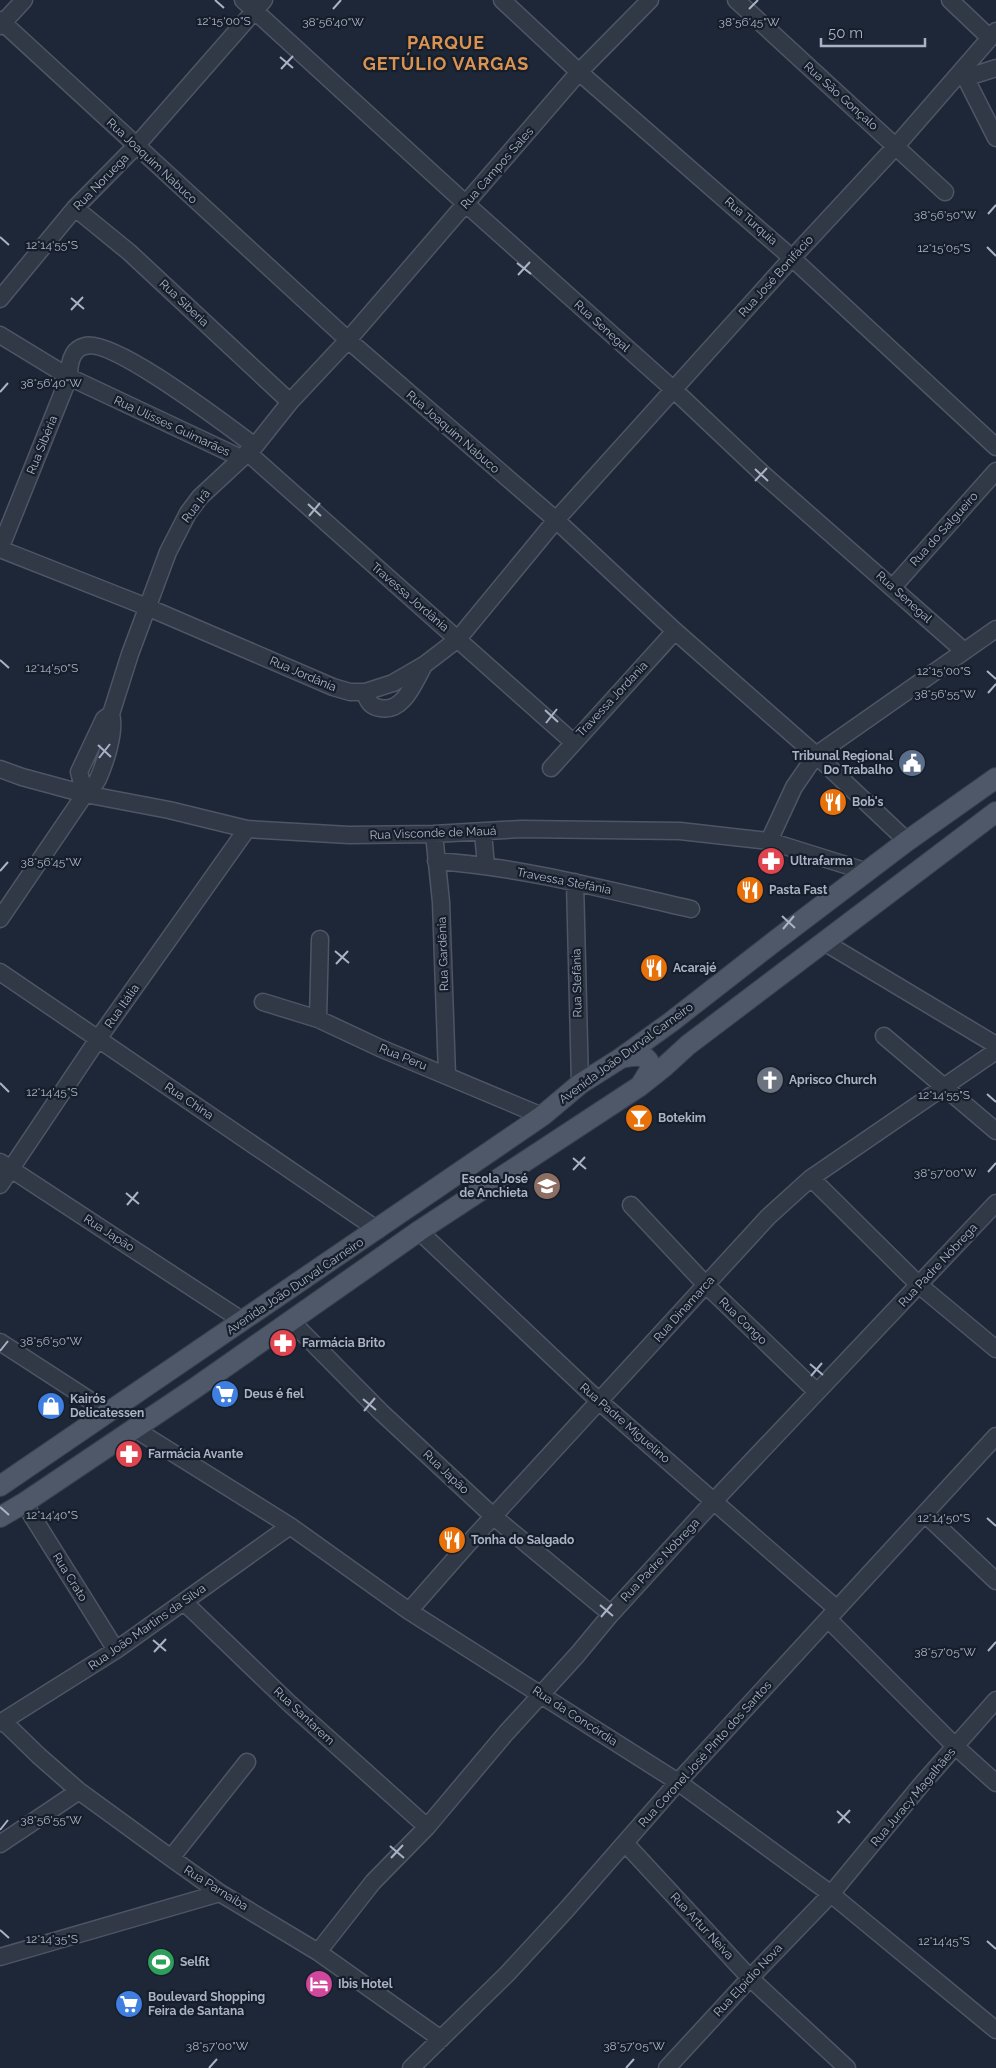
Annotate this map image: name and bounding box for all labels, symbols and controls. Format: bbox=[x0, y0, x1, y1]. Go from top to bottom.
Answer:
text: 12°15'00"S bbox=[197, 14, 251, 28]
text: 38°56'40"W bbox=[302, 15, 364, 29]
text: 38°56'45"W bbox=[719, 15, 780, 29]
scale bar bbox=[821, 15, 925, 47]
text: 50 m bbox=[828, 24, 863, 42]
district label: PARQUE GETÚLIO VARGAS bbox=[363, 32, 529, 74]
street label: Rua São Gonçalo bbox=[801, 59, 881, 133]
street label: Rua Joaquim Nabuco bbox=[104, 115, 200, 207]
street label: Rua Campos Sales bbox=[458, 124, 536, 212]
street label: Rua Noruega bbox=[71, 151, 131, 213]
street label: Rua Turquia bbox=[722, 194, 780, 248]
text: 38°56'50"W bbox=[914, 208, 977, 222]
street label: Rua José Bonifácio bbox=[736, 233, 816, 319]
text: 12°14'55"S bbox=[26, 238, 78, 252]
text: 12°15'05"S bbox=[917, 241, 971, 255]
street label: Rua Siberia bbox=[156, 277, 212, 329]
street label: Rua Senegal bbox=[571, 297, 633, 355]
text: 38°56'40"W bbox=[20, 376, 82, 390]
street label: Rua Joaquim Nabuco bbox=[404, 388, 502, 476]
street label: Rua Ulisses Guimarães bbox=[112, 393, 232, 459]
street label: Rua Sibéria bbox=[24, 414, 60, 476]
street label: Rua Irã bbox=[179, 487, 213, 525]
street label: Rua do Salgueiro bbox=[907, 489, 981, 569]
street label: Travessa Jordânia bbox=[368, 560, 452, 634]
street label: Rua Senegal bbox=[873, 568, 935, 626]
street label: Rua Jordânia bbox=[268, 654, 338, 694]
street label: Travessa Jordania bbox=[573, 658, 651, 740]
text: 12°14'50"S bbox=[26, 661, 78, 675]
text: 12°15'00"S bbox=[917, 664, 971, 678]
text: 38°56'55"W bbox=[914, 687, 976, 701]
public building icon: Tribunal Regional Do Trabalho bbox=[897, 748, 927, 778]
place label: Tribunal Regional Do Trabalho bbox=[792, 749, 893, 777]
restaurant icon: Bob's bbox=[818, 787, 848, 817]
place label: Bob's bbox=[852, 795, 883, 809]
street label: Rua Visconde de Mauá bbox=[369, 824, 497, 842]
pharmacy icon: Ultrafarma bbox=[756, 846, 786, 876]
place label: Ultrafarma bbox=[790, 854, 853, 868]
text: 38°56'45"W bbox=[21, 855, 82, 869]
street label: Travessa Stefânia bbox=[516, 865, 612, 897]
restaurant icon: Pasta Fast bbox=[735, 875, 765, 905]
place label: Pasta Fast bbox=[769, 883, 828, 897]
street label: Rua Gardênia bbox=[435, 917, 451, 991]
street label: Rua Stefânia bbox=[569, 948, 585, 1018]
restaurant icon: Acarajé bbox=[639, 953, 669, 983]
place label: Acarajé bbox=[673, 961, 716, 975]
street label: Rua Itália bbox=[102, 981, 142, 1031]
street label: Avenida João Durval Carneiro bbox=[556, 1000, 696, 1106]
street label: Rua Peru bbox=[377, 1041, 429, 1073]
church icon: Aprisco Church bbox=[755, 1065, 785, 1095]
place label: Aprisco Church bbox=[789, 1073, 877, 1087]
street label: Rua China bbox=[162, 1080, 216, 1122]
text: 12°14'45"S bbox=[26, 1085, 78, 1099]
text: 12°14'55"S bbox=[918, 1088, 970, 1102]
bar icon: Botekim bbox=[624, 1103, 654, 1133]
place label: Botekim bbox=[658, 1111, 706, 1125]
text: 38°57'00"W bbox=[914, 1166, 977, 1180]
school or university icon: Escola José de Anchieta bbox=[532, 1171, 562, 1201]
place label: Escola José de Anchieta bbox=[460, 1172, 528, 1200]
street label: Rua Japão bbox=[81, 1211, 137, 1255]
street label: Rua Padre Nóbrega bbox=[896, 1220, 980, 1310]
street label: Avenida João Durval Carneiro bbox=[224, 1235, 366, 1337]
street label: Rua Dinamarca bbox=[651, 1273, 717, 1345]
street label: Rua Congo bbox=[716, 1295, 770, 1347]
pharmacy icon: Farmácia Brito bbox=[268, 1328, 298, 1358]
text: 38°56'50"W bbox=[20, 1334, 83, 1348]
place label: Farmácia Brito bbox=[302, 1336, 385, 1350]
supermarket icon: Deus é fiel bbox=[210, 1379, 240, 1409]
street label: Rua Padre Miguelino bbox=[577, 1380, 673, 1466]
place label: Deus é fiel bbox=[244, 1387, 304, 1401]
shop icon: Kairós Delicatessen bbox=[36, 1391, 66, 1421]
place label: Kairós Delicatessen bbox=[70, 1392, 144, 1420]
pharmacy icon: Farmácia Avante bbox=[114, 1439, 144, 1469]
place label: Farmácia Avante bbox=[148, 1447, 243, 1461]
street label: Rua Japão bbox=[420, 1447, 472, 1497]
text: 12°14'40"S bbox=[26, 1508, 78, 1522]
text: 12°14'50"S bbox=[918, 1511, 970, 1525]
street label: Rua Padre Nóbrega bbox=[618, 1515, 702, 1605]
restaurant icon: Tonha do Salgado bbox=[437, 1525, 467, 1555]
place label: Tonha do Salgado bbox=[471, 1533, 574, 1547]
street label: Rua Crato bbox=[50, 1550, 90, 1604]
street label: Rua João Martins da Silva bbox=[86, 1581, 208, 1673]
text: 38°57'05"W bbox=[914, 1645, 976, 1659]
street label: Rua Coronel José Pinto dos Santos bbox=[636, 1678, 774, 1830]
street label: Rua da Concórdia bbox=[530, 1683, 620, 1749]
street label: Rua Santarem bbox=[271, 1684, 337, 1748]
street label: Rua Juracy Magalhães bbox=[868, 1745, 958, 1849]
text: 38°56'55"W bbox=[20, 1813, 82, 1827]
street label: Rua Parnaiba bbox=[181, 1863, 251, 1913]
street label: Rua Artur Neiva bbox=[667, 1890, 737, 1962]
text: 12°14'35"S bbox=[26, 1932, 78, 1946]
text: 12°14'45"S bbox=[918, 1934, 970, 1948]
street label: Rua Elpídio Nova bbox=[711, 1941, 785, 2019]
sports icon: Selfit bbox=[146, 1947, 176, 1977]
place label: Selfit bbox=[180, 1955, 210, 1969]
hotel icon: Ibis Hotel bbox=[304, 1969, 334, 1999]
place label: Ibis Hotel bbox=[338, 1977, 393, 1991]
supermarket icon: Boulevard Shopping Feira de Santana bbox=[114, 1989, 144, 2019]
place label: Boulevard Shopping Feira de Santana bbox=[148, 1990, 265, 2018]
text: 38°57'00"W bbox=[186, 2039, 249, 2053]
text: 38°57'05"W bbox=[603, 2039, 665, 2053]

